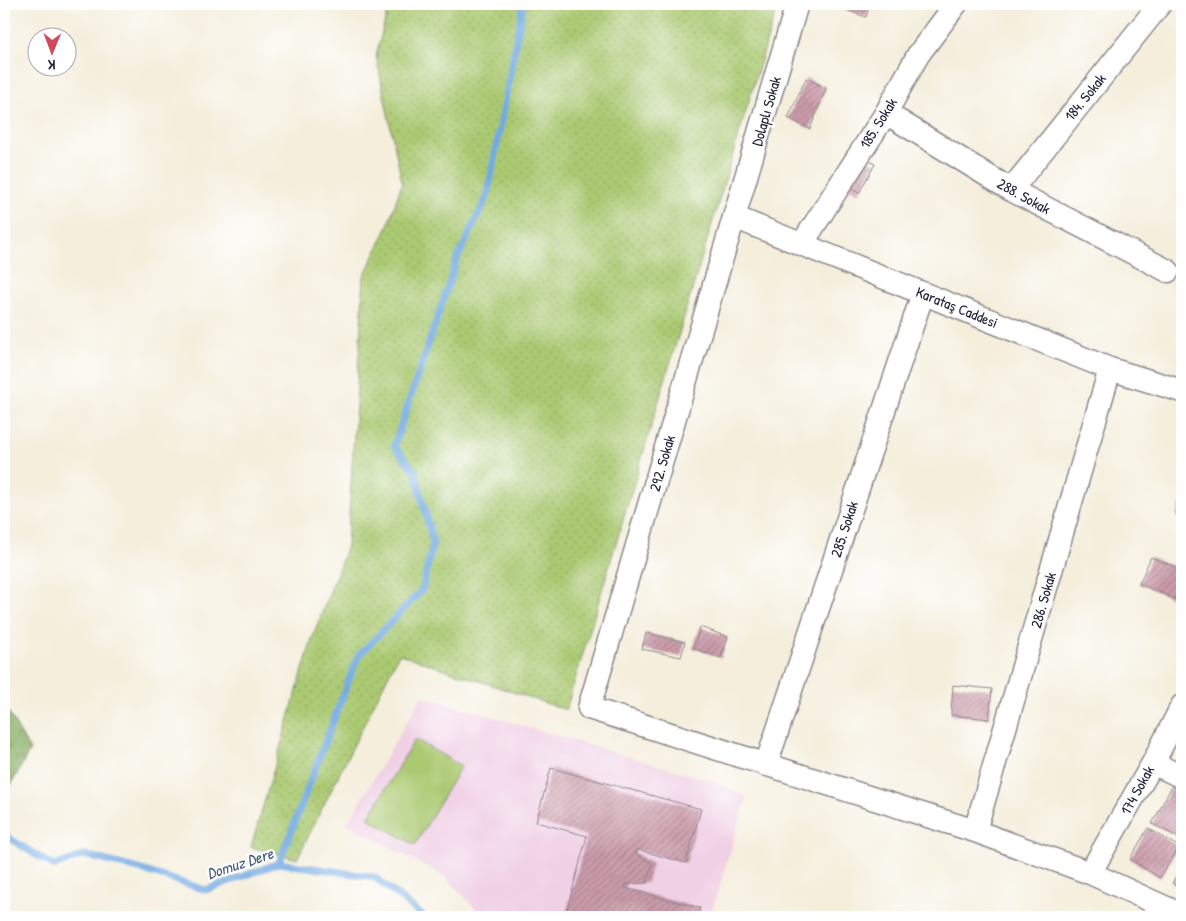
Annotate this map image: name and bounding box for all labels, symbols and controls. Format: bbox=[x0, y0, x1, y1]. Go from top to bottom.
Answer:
north arrow bbox=[28, 28, 78, 78]
text: K bbox=[47, 56, 56, 75]
street label: 184. Sokak bbox=[1059, 69, 1111, 125]
street label: Dolaplı Sokak bbox=[746, 74, 786, 148]
street label: 185. Sokak bbox=[854, 94, 902, 152]
street label: 288. Sokak bbox=[994, 173, 1054, 219]
street label: Karataş Caddesi bbox=[913, 281, 1001, 333]
street label: 292. Sokak bbox=[644, 432, 680, 494]
street label: 285. Sokak bbox=[825, 498, 863, 560]
street label: 286. Sokak bbox=[1025, 570, 1061, 630]
street label: 174 Sokak bbox=[1115, 762, 1159, 818]
water label: Domuz Dere bbox=[204, 842, 277, 884]

